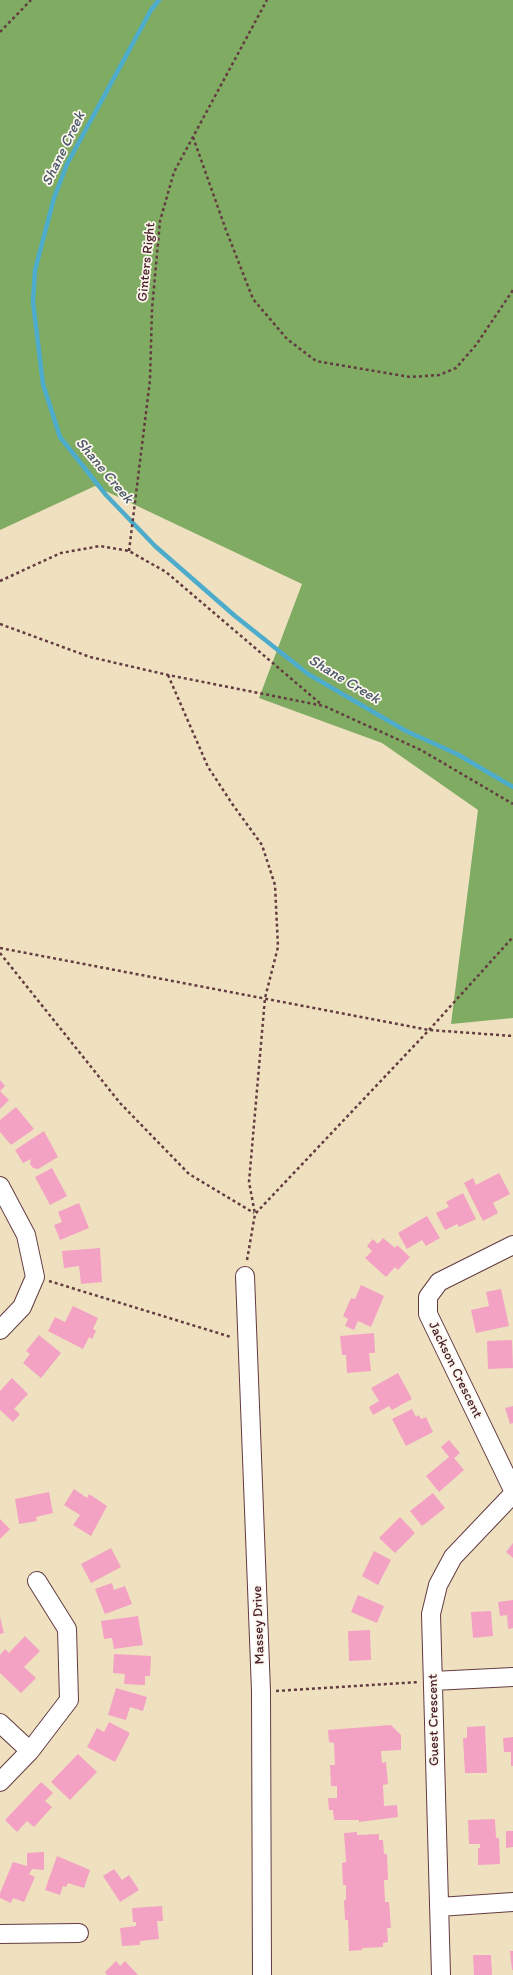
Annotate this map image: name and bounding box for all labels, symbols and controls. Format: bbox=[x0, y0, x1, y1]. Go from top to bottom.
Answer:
water label: Shane Creek bbox=[38, 109, 90, 189]
street label: Ginters Right bbox=[134, 222, 160, 302]
water label: Shane Creek bbox=[71, 434, 137, 508]
water label: Shane Creek bbox=[305, 652, 383, 708]
street label: Jackson Crescent bbox=[424, 1319, 486, 1421]
street label: Massey Drive bbox=[249, 1585, 269, 1665]
street label: Guest Crescent bbox=[425, 1674, 443, 1766]

